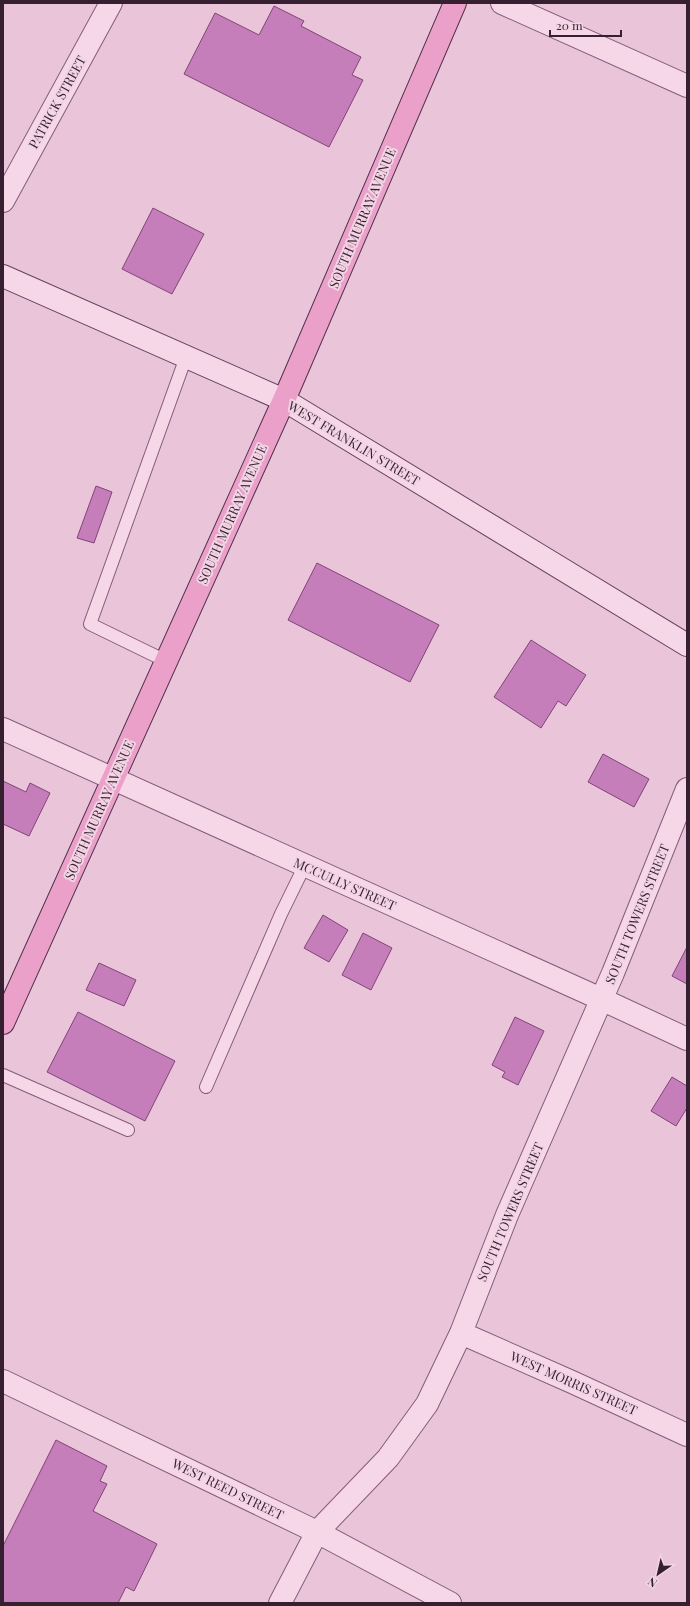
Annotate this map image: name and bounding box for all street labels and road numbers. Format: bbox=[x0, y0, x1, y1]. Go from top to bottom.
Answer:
street label: PATRICK STREET bbox=[24, 52, 89, 151]
street label: SOUTH MURRAY AVENUE bbox=[324, 145, 399, 291]
street label: WEST FRANKLIN STREET bbox=[284, 396, 423, 489]
street label: SOUTH MURRAY AVENUE bbox=[193, 441, 270, 586]
street label: SOUTH MURRAY AVENUE bbox=[60, 737, 137, 882]
street label: SOUTH TOWERS STREET bbox=[601, 841, 672, 986]
street label: MCCULLY STREET bbox=[291, 853, 399, 914]
street label: SOUTH TOWERS STREET bbox=[472, 1140, 547, 1284]
street label: WEST MORRIS STREET bbox=[507, 1346, 640, 1418]
street label: WEST REED STREET bbox=[169, 1454, 287, 1523]

